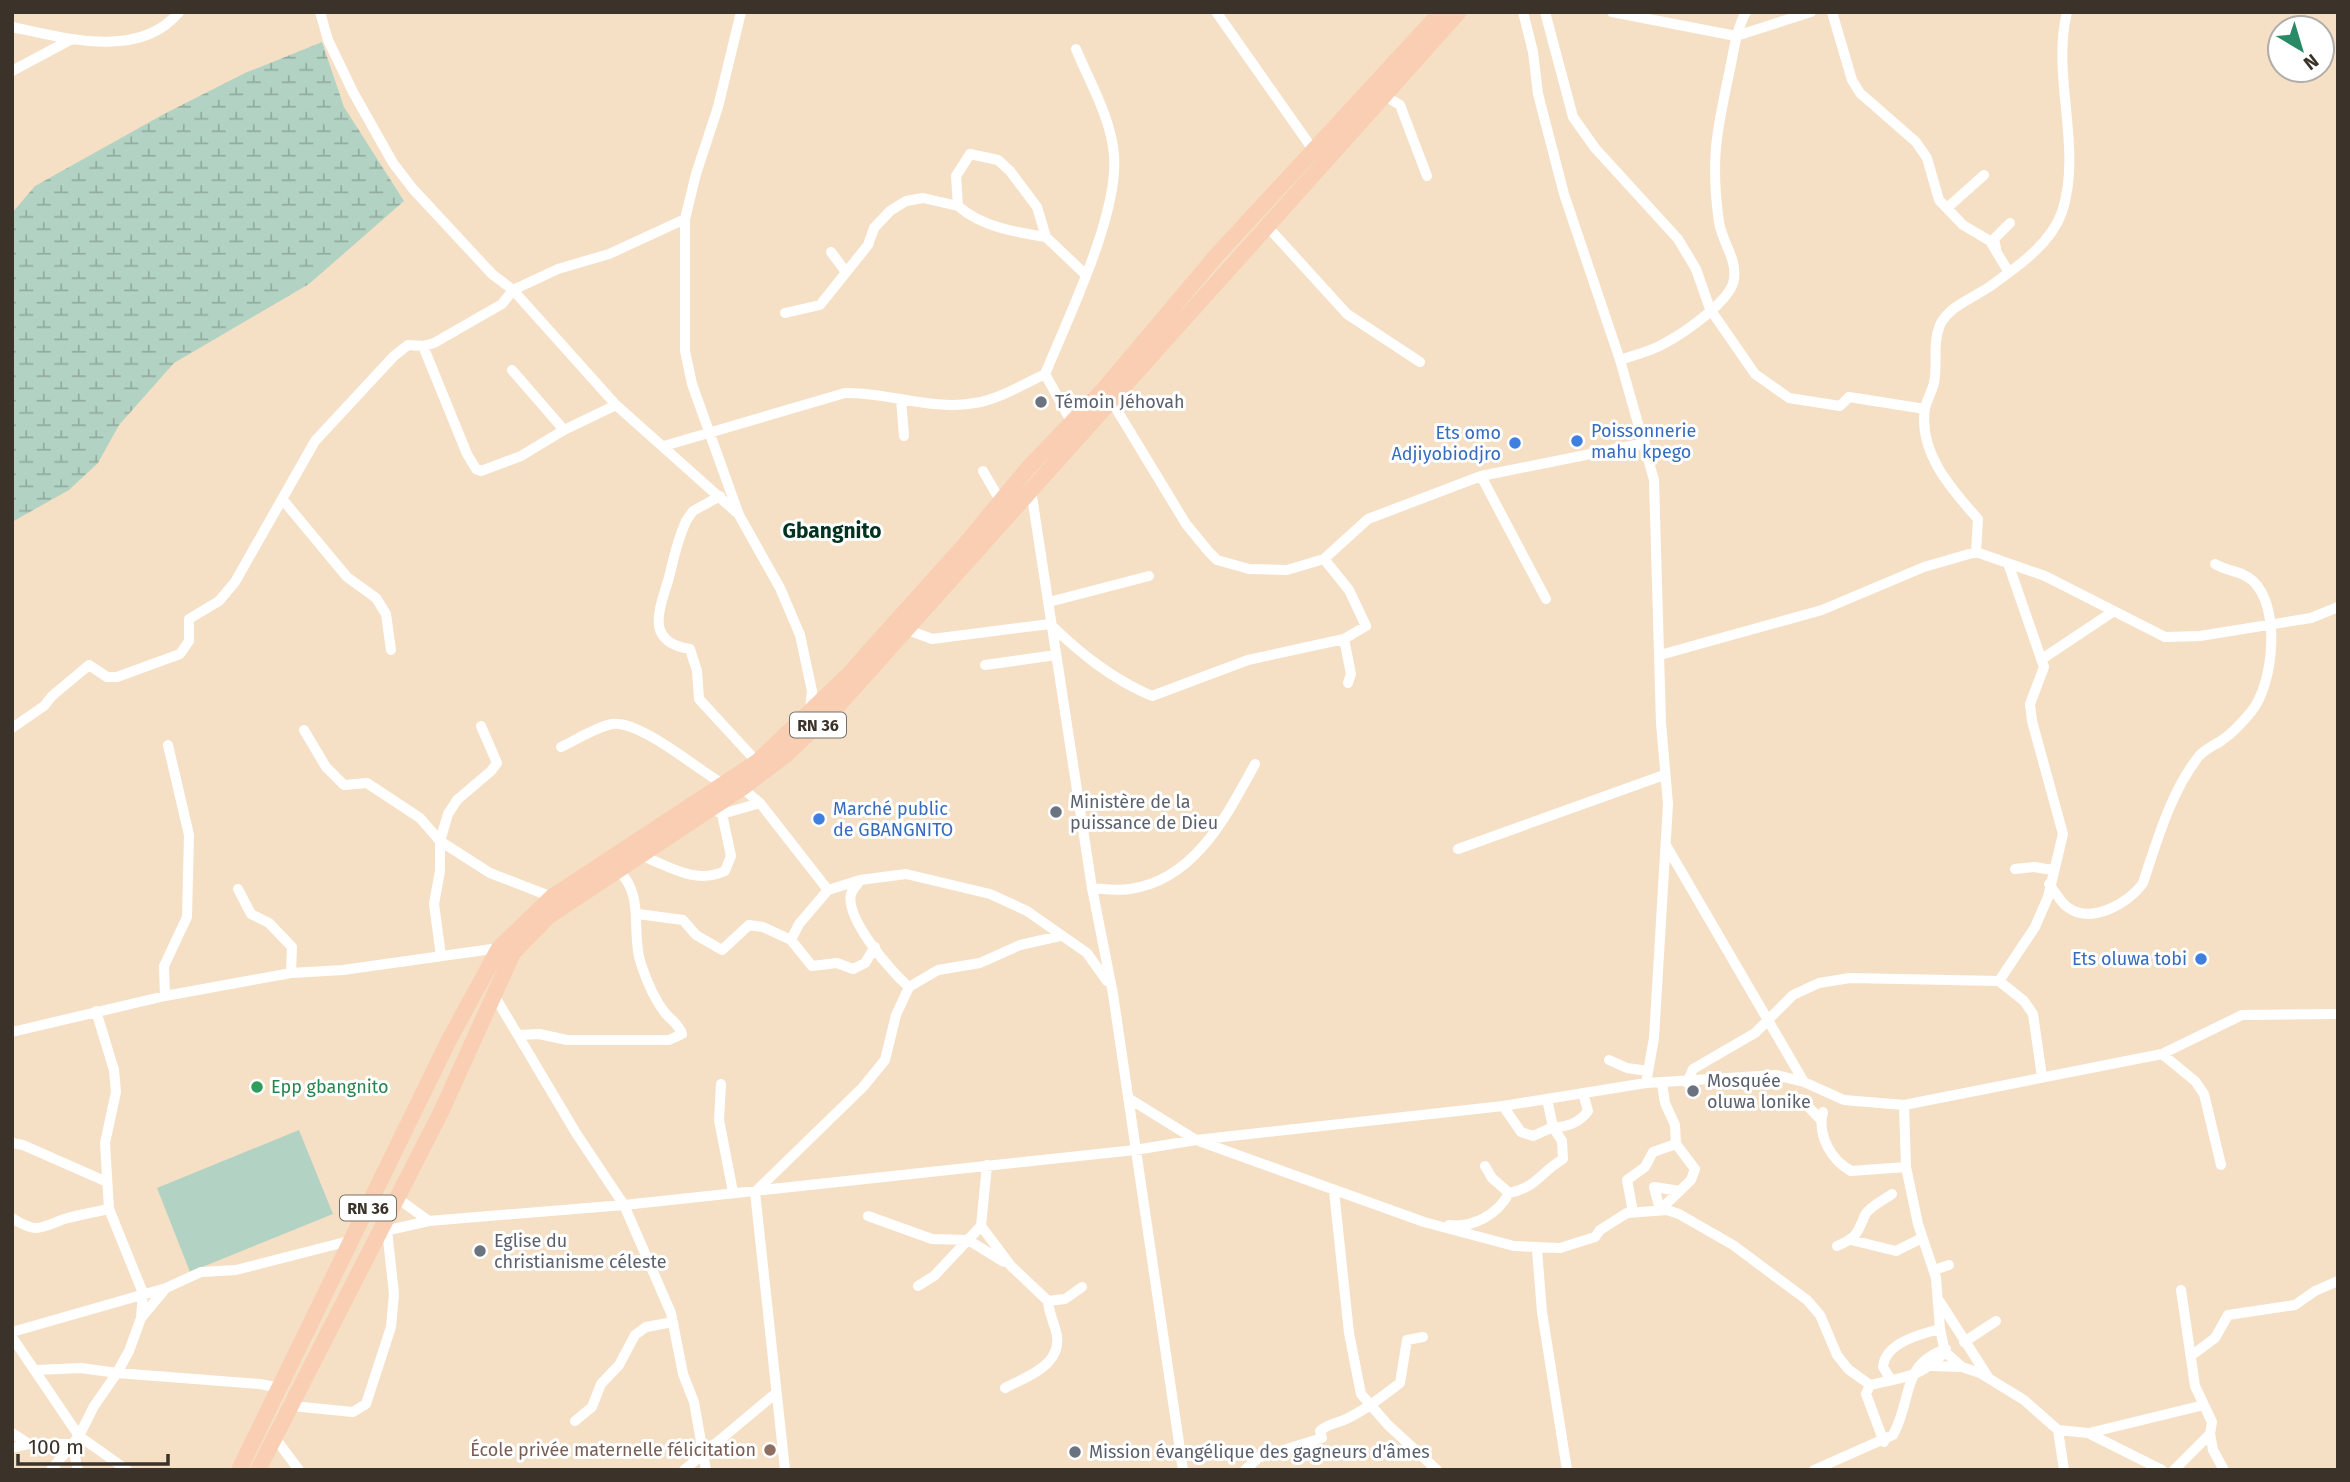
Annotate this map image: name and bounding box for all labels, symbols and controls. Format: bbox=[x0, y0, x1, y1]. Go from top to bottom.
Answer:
north arrow bbox=[2266, 14, 2336, 84]
text: N bbox=[2299, 49, 2323, 75]
place label: Témoin Jéhovah bbox=[1055, 391, 1185, 413]
marker: Témoin Jéhovah bbox=[1033, 394, 1049, 410]
place label: Poissonnerie mahu kpego bbox=[1591, 420, 1696, 463]
place label: Ets omo Adjiyobiodjro bbox=[1392, 422, 1501, 465]
marker: Poissonnerie mahu kpego bbox=[1569, 433, 1585, 449]
marker: Ets omo Adjiyobiodjro bbox=[1507, 435, 1523, 451]
district label: Gbangnito bbox=[782, 518, 882, 544]
road number: RN 36 bbox=[790, 712, 846, 738]
place label: Ministère de la puissance de Dieu bbox=[1070, 791, 1218, 834]
place label: Marché public de GBANGNITO bbox=[833, 798, 953, 841]
marker: Ministère de la puissance de Dieu bbox=[1048, 804, 1064, 820]
marker: Marché public de GBANGNITO bbox=[811, 811, 827, 827]
place label: Ets oluwa tobi bbox=[2072, 948, 2187, 970]
marker: Ets oluwa tobi bbox=[2193, 951, 2209, 967]
place label: Mosquée oluwa lonike bbox=[1707, 1070, 1811, 1113]
place label: Epp gbangnito bbox=[271, 1076, 389, 1098]
marker: Epp gbangnito bbox=[249, 1079, 265, 1095]
marker: Mosquée oluwa lonike bbox=[1685, 1083, 1701, 1099]
road number: RN 36 bbox=[340, 1196, 396, 1220]
place label: Eglise du christianisme céleste bbox=[494, 1230, 666, 1273]
marker: Eglise du christianisme céleste bbox=[472, 1243, 488, 1259]
scale bar bbox=[18, 1422, 168, 1466]
text: 100 m bbox=[28, 1434, 84, 1460]
place label: École privée maternelle félicitation bbox=[470, 1438, 756, 1461]
place label: Mission évangélique des gagneurs d'âmes bbox=[1089, 1441, 1430, 1463]
marker: École privée maternelle félicitation bbox=[762, 1442, 778, 1458]
marker: Mission évangélique des gagneurs d'âmes bbox=[1067, 1444, 1083, 1460]

